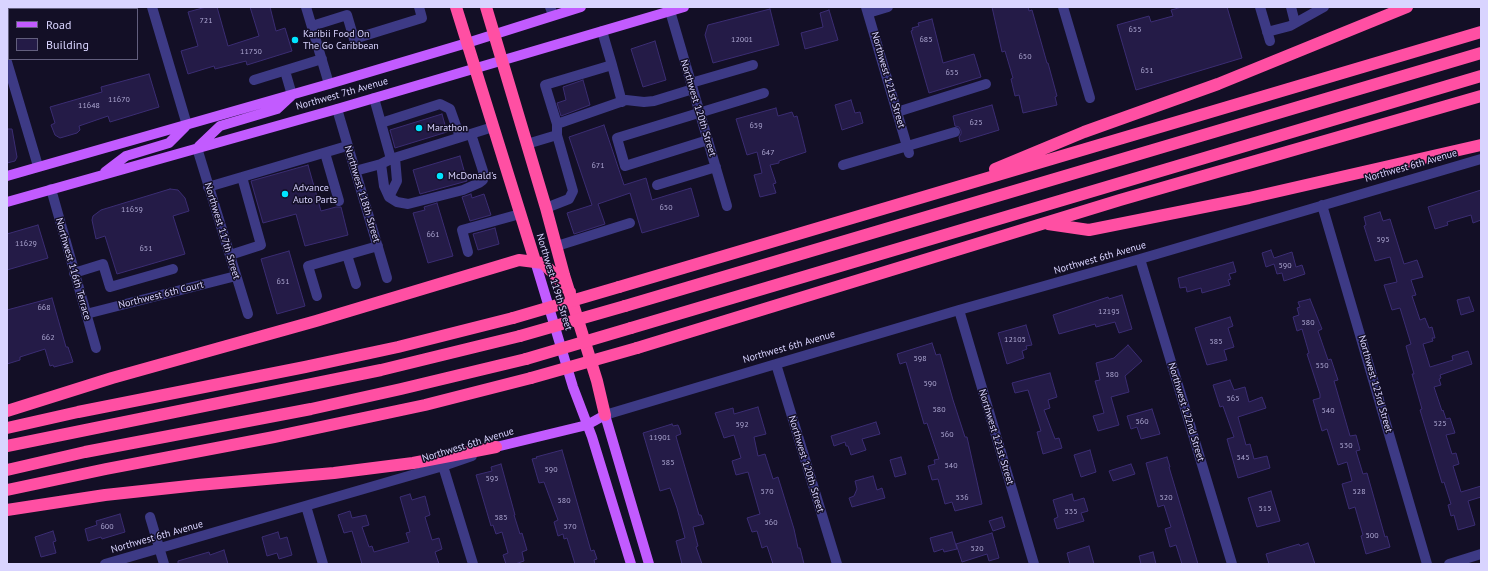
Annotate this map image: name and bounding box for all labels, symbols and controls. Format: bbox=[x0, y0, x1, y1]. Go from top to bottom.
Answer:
legend bbox=[8, 8, 138, 60]
house number: 721 bbox=[199, 16, 213, 26]
text: Road bbox=[46, 17, 71, 32]
house number: 655 bbox=[1128, 25, 1142, 35]
place label: Karibii Food On The Go Caribbean bbox=[303, 28, 379, 52]
street label: Northwest 121st Street bbox=[869, 31, 907, 129]
marker: Karibii Food On The Go Caribbean bbox=[290, 35, 300, 45]
house number: 12001 bbox=[731, 35, 753, 45]
house number: 685 bbox=[919, 35, 933, 45]
text: Building bbox=[46, 37, 89, 52]
house number: 11750 bbox=[240, 47, 262, 57]
house number: 650 bbox=[1018, 52, 1032, 62]
street label: Northwest 120th Street bbox=[678, 58, 718, 158]
house number: 651 bbox=[1140, 66, 1154, 76]
house number: 655 bbox=[945, 68, 959, 78]
street label: Northwest 7th Avenue bbox=[295, 75, 389, 113]
house number: 11670 bbox=[108, 95, 130, 105]
house number: 11648 bbox=[78, 101, 100, 111]
house number: 625 bbox=[969, 118, 983, 128]
house number: 659 bbox=[749, 121, 763, 131]
place label: Marathon bbox=[427, 122, 468, 134]
marker: Marathon bbox=[414, 123, 424, 133]
street label: Northwest 118th Street bbox=[342, 144, 382, 244]
street label: Northwest 6th Avenue bbox=[1363, 147, 1459, 185]
house number: 647 bbox=[761, 148, 775, 158]
house number: 671 bbox=[591, 161, 605, 171]
place label: McDonald's bbox=[448, 170, 497, 182]
marker: McDonald's bbox=[435, 171, 445, 181]
street label: Northwest 117th Street bbox=[202, 181, 242, 281]
place label: Advance Auto Parts bbox=[293, 182, 337, 206]
marker: Advance Auto Parts bbox=[280, 189, 290, 199]
house number: 650 bbox=[659, 203, 673, 213]
house number: 11659 bbox=[121, 205, 143, 215]
street label: Northwest 116th Terrace bbox=[53, 217, 93, 321]
house number: 661 bbox=[426, 230, 440, 240]
street label: Northwest 119th Street bbox=[534, 232, 574, 332]
house number: 595 bbox=[1376, 235, 1390, 245]
house number: 11629 bbox=[15, 239, 37, 249]
street label: Northwest 6th Avenue bbox=[1052, 239, 1148, 277]
house number: 651 bbox=[139, 244, 153, 254]
house number: 590 bbox=[1278, 261, 1292, 271]
house number: 651 bbox=[276, 277, 290, 287]
street label: Northwest 6th Court bbox=[117, 279, 205, 311]
house number: 668 bbox=[37, 303, 51, 313]
house number: 12195 bbox=[1098, 307, 1120, 317]
house number: 580 bbox=[1301, 318, 1315, 328]
street label: Northwest 6th Avenue bbox=[741, 328, 837, 366]
house number: 662 bbox=[41, 333, 55, 343]
street label: Northwest 123rd Street bbox=[1355, 334, 1395, 434]
house number: 12105 bbox=[1004, 335, 1026, 345]
house number: 585 bbox=[1209, 337, 1223, 347]
house number: 598 bbox=[913, 354, 927, 364]
street label: Northwest 122nd Street bbox=[1165, 361, 1207, 463]
house number: 550 bbox=[1315, 361, 1329, 371]
house number: 580 bbox=[1105, 370, 1119, 380]
house number: 590 bbox=[923, 379, 937, 389]
street label: Northwest 121st Street bbox=[976, 388, 1016, 486]
house number: 565 bbox=[1226, 394, 1240, 404]
house number: 580 bbox=[932, 405, 946, 415]
house number: 540 bbox=[1321, 406, 1335, 416]
street label: Northwest 120th Street bbox=[786, 414, 826, 514]
house number: 560 bbox=[1135, 417, 1149, 427]
house number: 525 bbox=[1433, 419, 1447, 429]
house number: 592 bbox=[735, 420, 749, 430]
street label: Northwest 6th Avenue bbox=[421, 425, 515, 465]
house number: 560 bbox=[940, 430, 954, 440]
house number: 11901 bbox=[649, 433, 671, 443]
house number: 530 bbox=[1339, 441, 1353, 451]
house number: 545 bbox=[1236, 453, 1250, 463]
house number: 585 bbox=[661, 458, 675, 468]
house number: 540 bbox=[944, 461, 958, 471]
house number: 590 bbox=[544, 465, 558, 475]
house number: 595 bbox=[485, 474, 499, 484]
house number: 570 bbox=[760, 487, 774, 497]
house number: 528 bbox=[1352, 487, 1366, 497]
house number: 536 bbox=[955, 493, 969, 503]
house number: 520 bbox=[1159, 493, 1173, 503]
house number: 580 bbox=[557, 496, 571, 506]
house number: 515 bbox=[1258, 504, 1272, 514]
house number: 535 bbox=[1064, 507, 1078, 517]
house number: 585 bbox=[494, 513, 508, 523]
street label: Northwest 6th Avenue bbox=[109, 518, 205, 556]
house number: 560 bbox=[764, 518, 778, 528]
house number: 600 bbox=[100, 522, 114, 532]
house number: 570 bbox=[563, 522, 577, 532]
house number: 500 bbox=[1365, 531, 1379, 541]
house number: 520 bbox=[970, 544, 984, 554]

